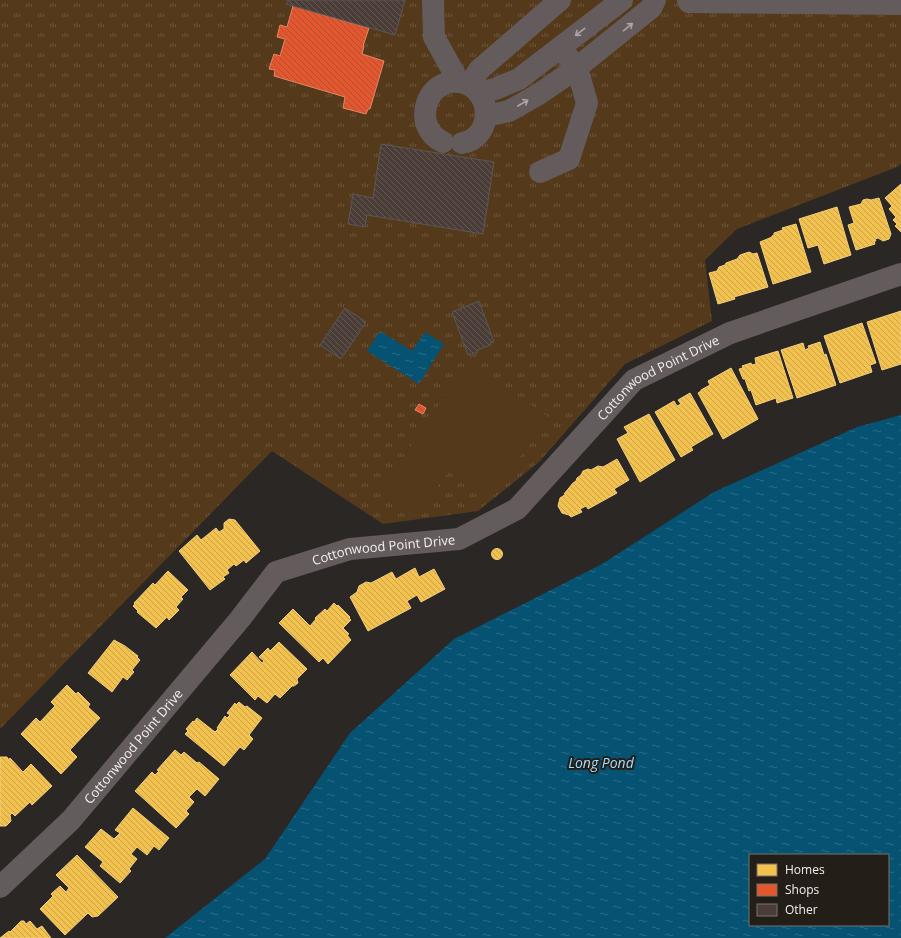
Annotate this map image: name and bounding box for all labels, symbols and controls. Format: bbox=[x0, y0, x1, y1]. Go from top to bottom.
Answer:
one-way arrow bbox=[622, 22, 633, 31]
one-way arrow bbox=[575, 28, 586, 37]
one-way arrow bbox=[516, 98, 528, 106]
street label: Cottonwood Point Drive bbox=[593, 331, 722, 424]
street label: Cottonwood Point Drive bbox=[310, 530, 456, 569]
street label: Cottonwood Point Drive bbox=[79, 685, 187, 808]
water label: Long Pond bbox=[568, 753, 635, 772]
legend bbox=[749, 854, 889, 926]
text: Homes bbox=[785, 861, 825, 878]
text: Shops bbox=[785, 881, 820, 898]
text: Other bbox=[785, 901, 818, 918]

